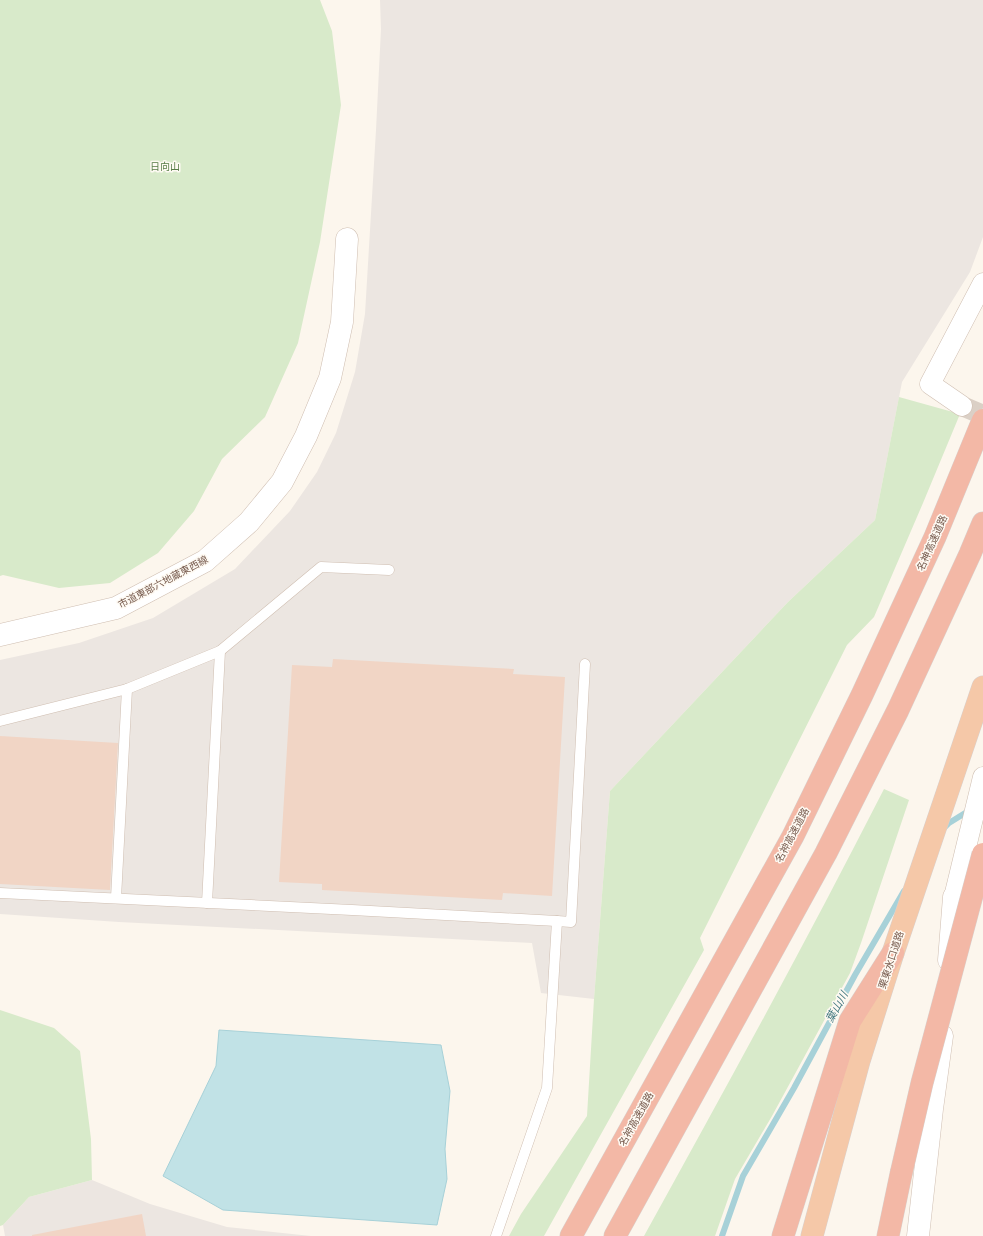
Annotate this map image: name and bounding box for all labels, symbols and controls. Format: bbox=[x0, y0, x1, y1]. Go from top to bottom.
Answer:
park label: 日向山 bbox=[150, 161, 180, 172]
street label: 名神高速道路 bbox=[915, 513, 949, 573]
street label: 市道東部六地蔵東西線 bbox=[116, 554, 210, 610]
street label: 名神高速道路 bbox=[773, 806, 811, 864]
street label: 栗東水口道路 bbox=[876, 930, 906, 990]
water label: 葉山川 bbox=[823, 989, 851, 1025]
street label: 名神高速道路 bbox=[617, 1090, 655, 1148]

